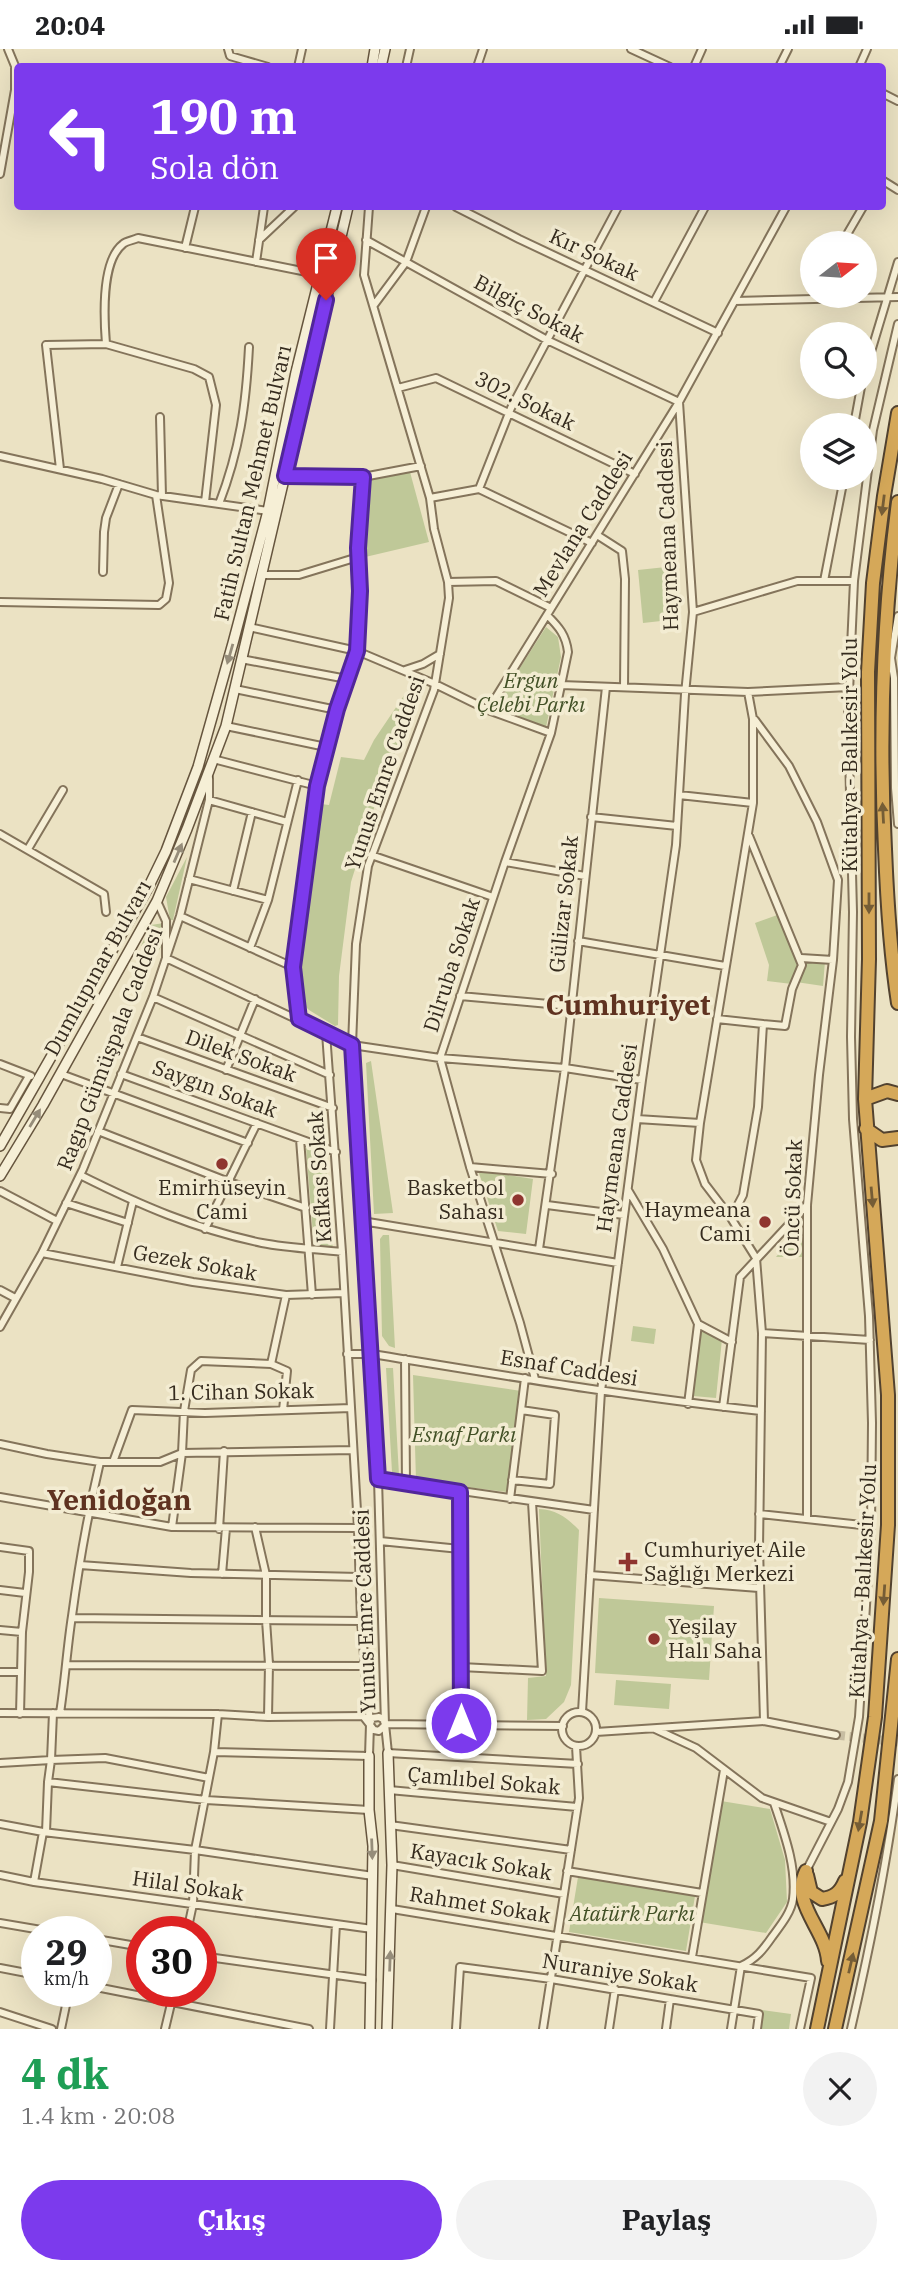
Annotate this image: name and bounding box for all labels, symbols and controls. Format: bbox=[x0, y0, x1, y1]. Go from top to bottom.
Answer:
text: 20:04 bbox=[35, 8, 105, 42]
text: 190 m bbox=[150, 84, 297, 147]
icon: left bbox=[35, 91, 126, 182]
text: Sola dön bbox=[150, 146, 279, 188]
street label: Kır Sokak bbox=[545, 221, 644, 287]
pin bbox=[296, 228, 356, 300]
north arrow bbox=[800, 231, 877, 308]
map controls bbox=[800, 231, 877, 490]
icon: arrive bbox=[307, 239, 345, 277]
street label: Bilgiç Sokak bbox=[470, 267, 590, 349]
button: search bbox=[800, 322, 877, 399]
street label: Fatih Sultan Mehmet Bulvarı bbox=[207, 342, 297, 623]
street label: 302. Sokak bbox=[471, 364, 581, 437]
button: layers bbox=[800, 413, 877, 490]
street label: Haymeana Caddesi bbox=[650, 440, 684, 632]
street label: Mevlana Caddesi bbox=[526, 445, 638, 602]
one-way arrow bbox=[877, 494, 888, 516]
street label: Kütahya - Balıkesir Yolu bbox=[835, 637, 863, 873]
one-way arrow bbox=[225, 644, 235, 665]
park label: Ergun Çelebi Parkı bbox=[477, 666, 586, 718]
street label: Yunus Emre Caddesi bbox=[338, 671, 431, 874]
one-way arrow bbox=[877, 801, 888, 823]
street label: Gülizar Sokak bbox=[542, 833, 584, 974]
one-way arrow bbox=[172, 842, 183, 863]
street label: Dumlupınar Bulvarı bbox=[37, 875, 157, 1061]
one-way arrow bbox=[863, 892, 875, 914]
street label: Dilruba Sokak bbox=[416, 893, 486, 1035]
street label: Ragıp Gümüşpala Caddesi bbox=[50, 923, 168, 1174]
district label: Cumhuriyet bbox=[545, 986, 711, 1023]
street label: Dilek Sokak bbox=[182, 1022, 301, 1088]
street label: Haymeana Caddesi bbox=[589, 1042, 643, 1234]
street label: Saygın Sokak bbox=[149, 1053, 282, 1124]
one-way arrow bbox=[29, 1108, 42, 1127]
street label: Kafkas Sokak bbox=[300, 1109, 338, 1244]
street label: Öncü Sokak bbox=[776, 1138, 808, 1257]
marker: Emirhüseyin Cami bbox=[214, 1156, 230, 1172]
place label: Emirhüseyin Cami bbox=[158, 1173, 286, 1225]
place label: Basketbol Sahası bbox=[407, 1173, 504, 1225]
one-way arrow bbox=[867, 1186, 878, 1208]
marker: Basketbol Sahası bbox=[510, 1192, 526, 1208]
place label: Haymeana Cami bbox=[644, 1195, 751, 1247]
marker: Haymeana Cami bbox=[757, 1214, 773, 1230]
street label: Gezek Sokak bbox=[131, 1237, 260, 1287]
street label: Esnaf Caddesi bbox=[498, 1342, 640, 1392]
street label: 1. Cihan Sokak bbox=[168, 1376, 315, 1406]
park label: Esnaf Parkı bbox=[411, 1420, 517, 1448]
street label: Kütahya - Balıkesir Yolu bbox=[842, 1463, 882, 1699]
district label: Yenidoğan bbox=[46, 1481, 192, 1518]
street label: Yunus Emre Caddesi bbox=[346, 1508, 382, 1714]
place label: Cumhuriyet Aile Sağlığı Merkezi bbox=[644, 1535, 806, 1587]
marker: Cumhuriyet Aile Sağlığı Merkezi bbox=[618, 1552, 638, 1572]
one-way arrow bbox=[878, 1585, 889, 1607]
place label: Yeşilay Halı Saha bbox=[668, 1612, 762, 1664]
marker: Yeşilay Halı Saha bbox=[646, 1631, 662, 1647]
position arrow bbox=[424, 1686, 498, 1760]
street label: Çamlıbel Sokak bbox=[407, 1759, 562, 1801]
one-way arrow bbox=[854, 1811, 865, 1833]
street label: Kayacık Sokak bbox=[408, 1836, 555, 1886]
one-way arrow bbox=[367, 1838, 378, 1860]
street label: Hilal Sokak bbox=[131, 1863, 246, 1907]
street label: Rahmet Sokak bbox=[408, 1879, 553, 1929]
park label: Atatürk Parkı bbox=[567, 1899, 696, 1927]
speed limit sign: 30 bbox=[126, 1916, 217, 2007]
text: 29 bbox=[45, 1929, 88, 1975]
street label: Nuraniye Sokak bbox=[540, 1946, 701, 1998]
one-way arrow bbox=[384, 1950, 395, 1972]
one-way arrow bbox=[845, 1952, 856, 1974]
text: km/h bbox=[44, 1967, 89, 1990]
text: 4 dk bbox=[21, 2046, 109, 2101]
button: close bbox=[803, 2052, 877, 2126]
text: 1.4 km · 20:08 bbox=[21, 2100, 175, 2130]
button: Çıkış bbox=[21, 2180, 442, 2260]
button: Paylaş bbox=[456, 2180, 877, 2260]

